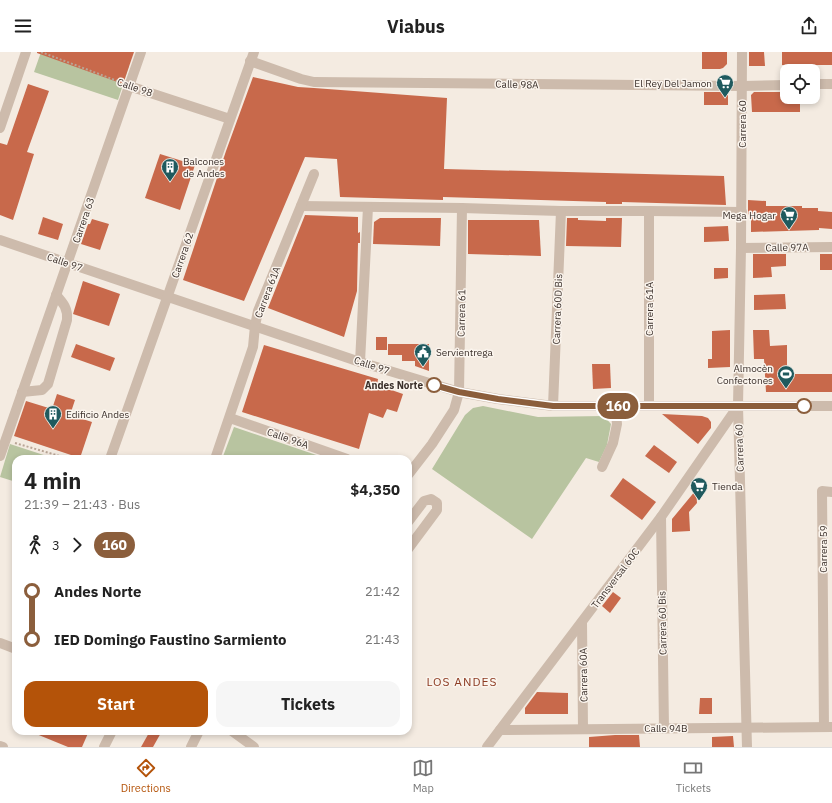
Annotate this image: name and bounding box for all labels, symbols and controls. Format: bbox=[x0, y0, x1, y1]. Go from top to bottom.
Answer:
icon: menu bbox=[12, 15, 34, 37]
text: Viabus bbox=[387, 15, 445, 38]
icon: share bbox=[798, 15, 820, 37]
map controls bbox=[780, 64, 820, 104]
button: locate bbox=[780, 64, 820, 104]
supermarket icon: El Rey Del Jamon bbox=[715, 73, 735, 98]
street label: Calle 98 bbox=[115, 75, 154, 100]
place label: El Rey Del Jamon bbox=[634, 77, 712, 90]
street label: Calle 98A bbox=[495, 78, 539, 91]
street label: Carrera 60 bbox=[736, 100, 749, 148]
place label: Balcones de Andes bbox=[183, 155, 225, 180]
building icon: Balcones de Andes bbox=[160, 157, 180, 182]
street label: Carrera 63 bbox=[70, 196, 97, 245]
supermarket icon: Mega Hogar bbox=[779, 205, 799, 230]
place label: Mega Hogar bbox=[723, 209, 776, 222]
street label: Carrera 62 bbox=[169, 231, 196, 280]
street label: Calle 97A bbox=[765, 241, 809, 254]
street label: Calle 97 bbox=[45, 250, 84, 275]
street label: Carrera 61A bbox=[252, 264, 283, 320]
street label: Carrera 60D Bis bbox=[550, 273, 565, 345]
street label: Carrera 61A bbox=[643, 281, 656, 336]
street label: Carrera 61 bbox=[455, 289, 468, 337]
public building icon: Servientrega bbox=[413, 342, 433, 367]
place label: Servientrega bbox=[436, 346, 494, 359]
street label: Calle 97 bbox=[352, 354, 391, 377]
place label: Almocèn Confectones bbox=[717, 362, 773, 387]
sports icon: Almocèn Confectones bbox=[776, 364, 796, 389]
marker: Andes Norte bbox=[426, 377, 442, 393]
place label: Andes Norte bbox=[365, 379, 423, 392]
line badge: 160 bbox=[595, 393, 641, 419]
text: 160 bbox=[605, 397, 631, 415]
unlabelled marker bbox=[796, 398, 812, 414]
building icon: Edificio Andes bbox=[43, 404, 63, 429]
place label: Edificio Andes bbox=[66, 408, 130, 421]
street label: Carrera 60 bbox=[732, 424, 747, 472]
street label: Calle 96A bbox=[265, 425, 311, 452]
text: 4 min bbox=[24, 466, 81, 495]
supermarket icon: Tienda bbox=[689, 476, 709, 501]
text: $4,350 bbox=[350, 480, 400, 499]
place label: Tienda bbox=[712, 480, 743, 493]
text: 21:39 – 21:43 · Bus bbox=[24, 496, 140, 513]
street label: Carrera 59 bbox=[817, 525, 830, 573]
icon: walk bbox=[24, 534, 46, 556]
icon: forward bbox=[66, 534, 88, 556]
text: 160 bbox=[102, 536, 127, 554]
text: 3 bbox=[52, 537, 60, 554]
street label: Transversal 60C bbox=[588, 546, 642, 611]
text: Andes Norte bbox=[54, 582, 141, 601]
text: 21:42 bbox=[365, 583, 400, 600]
street label: Carrera 60 Bis bbox=[655, 591, 670, 655]
text: IED Domingo Faustino Sarmiento bbox=[54, 630, 287, 649]
text: 21:43 bbox=[365, 631, 400, 648]
street label: Carrera 60A bbox=[577, 647, 590, 702]
district label: LOS ANDES bbox=[426, 674, 498, 689]
button: Start bbox=[24, 681, 208, 727]
button: Tickets bbox=[216, 681, 400, 727]
street label: Calle 94B bbox=[644, 722, 688, 735]
tab: Directions bbox=[121, 757, 171, 795]
tab: Map bbox=[412, 757, 434, 795]
tab: Tickets bbox=[676, 757, 711, 795]

